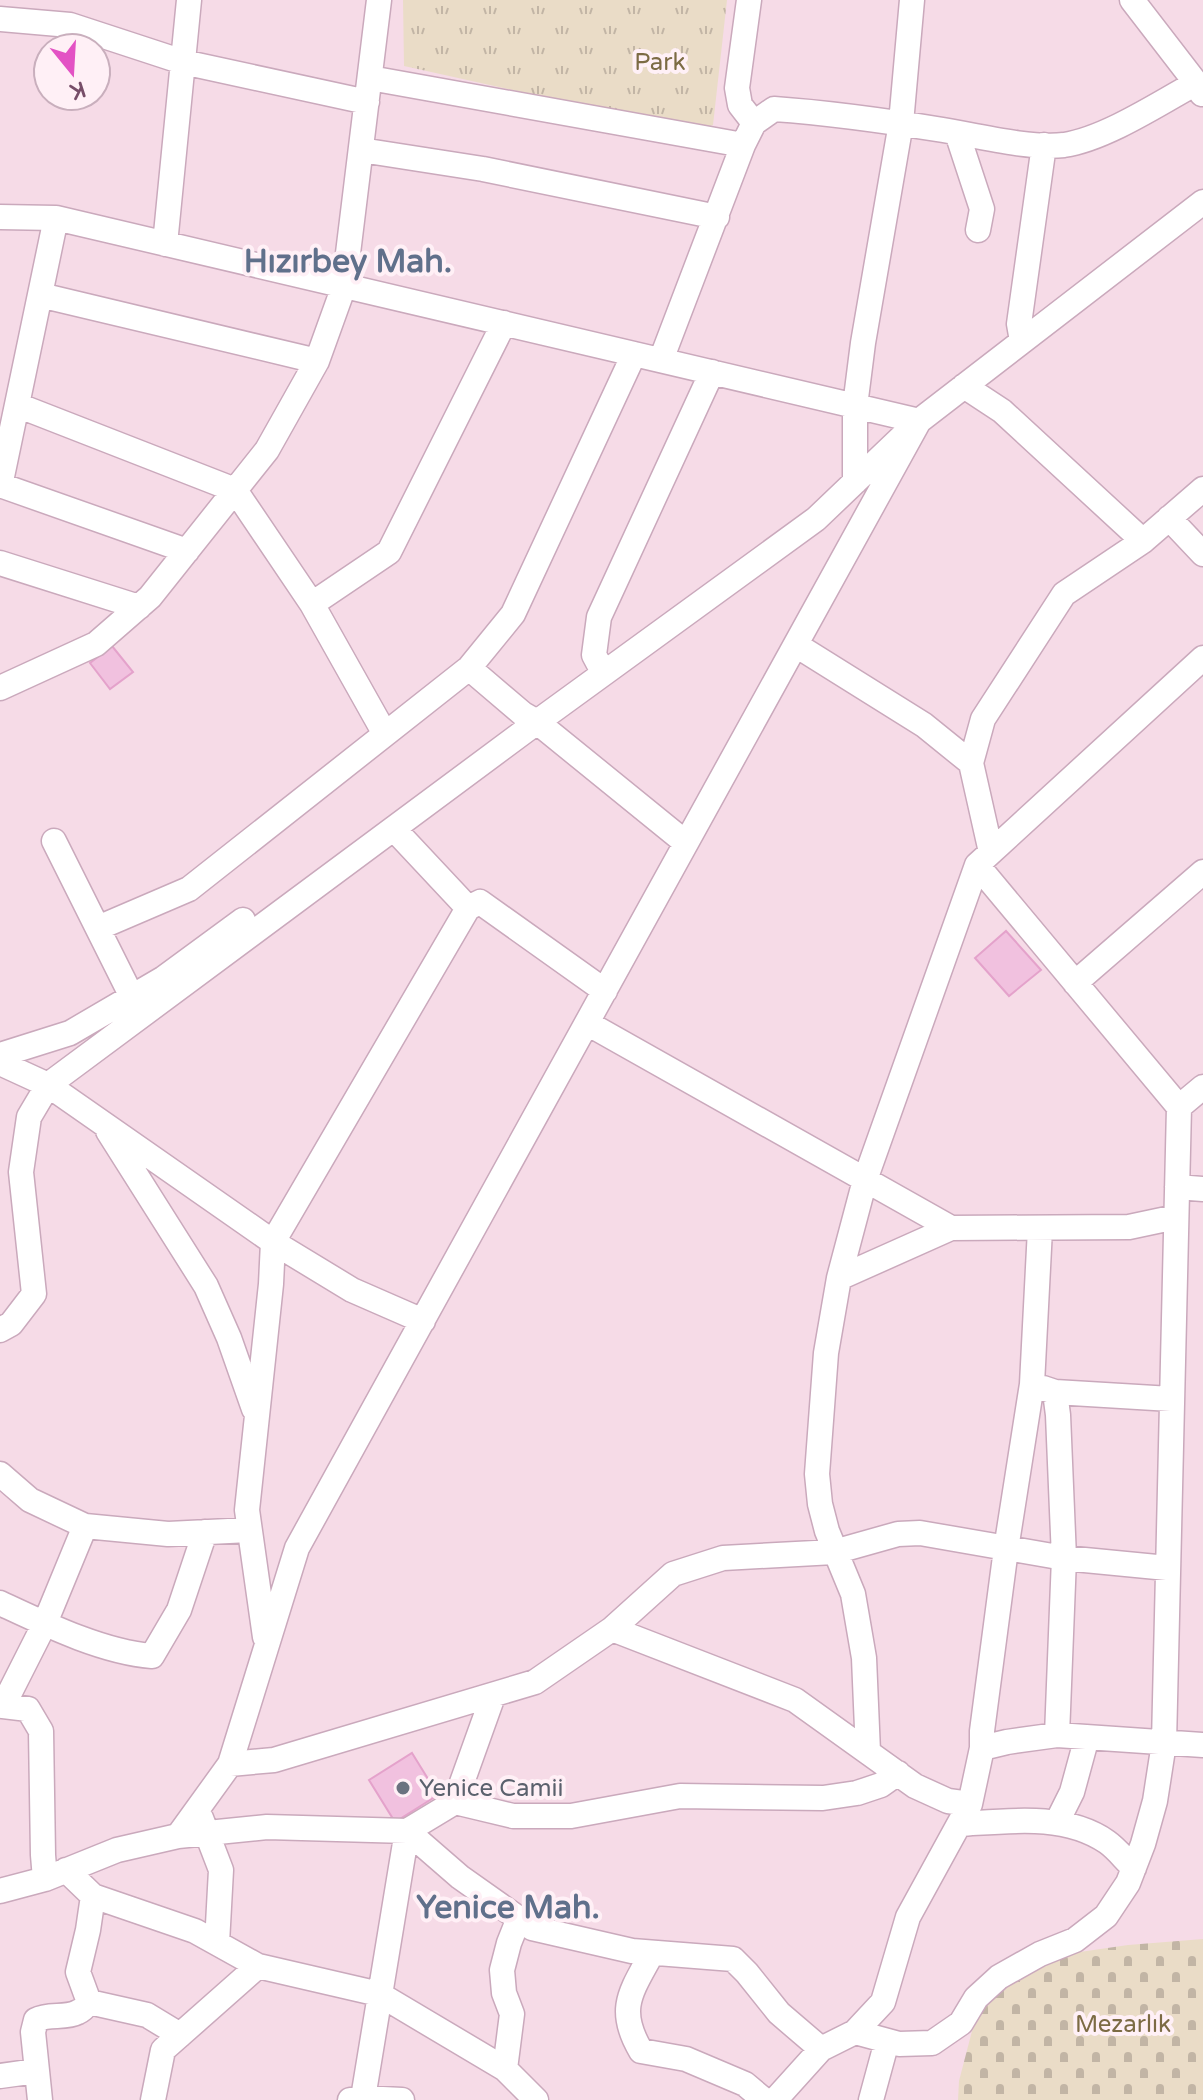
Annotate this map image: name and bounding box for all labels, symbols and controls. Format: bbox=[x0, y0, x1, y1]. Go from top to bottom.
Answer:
north arrow bbox=[32, 32, 112, 112]
park label: Park bbox=[634, 48, 686, 77]
text: K bbox=[67, 75, 89, 105]
district label: Hızırbey Mah. bbox=[244, 243, 452, 281]
place label: Yenice Camii bbox=[419, 1774, 563, 1803]
marker: Yenice Camii bbox=[394, 1779, 412, 1797]
district label: Yenice Mah. bbox=[416, 1889, 600, 1927]
park label: Mezarlık bbox=[1075, 2010, 1171, 2039]

